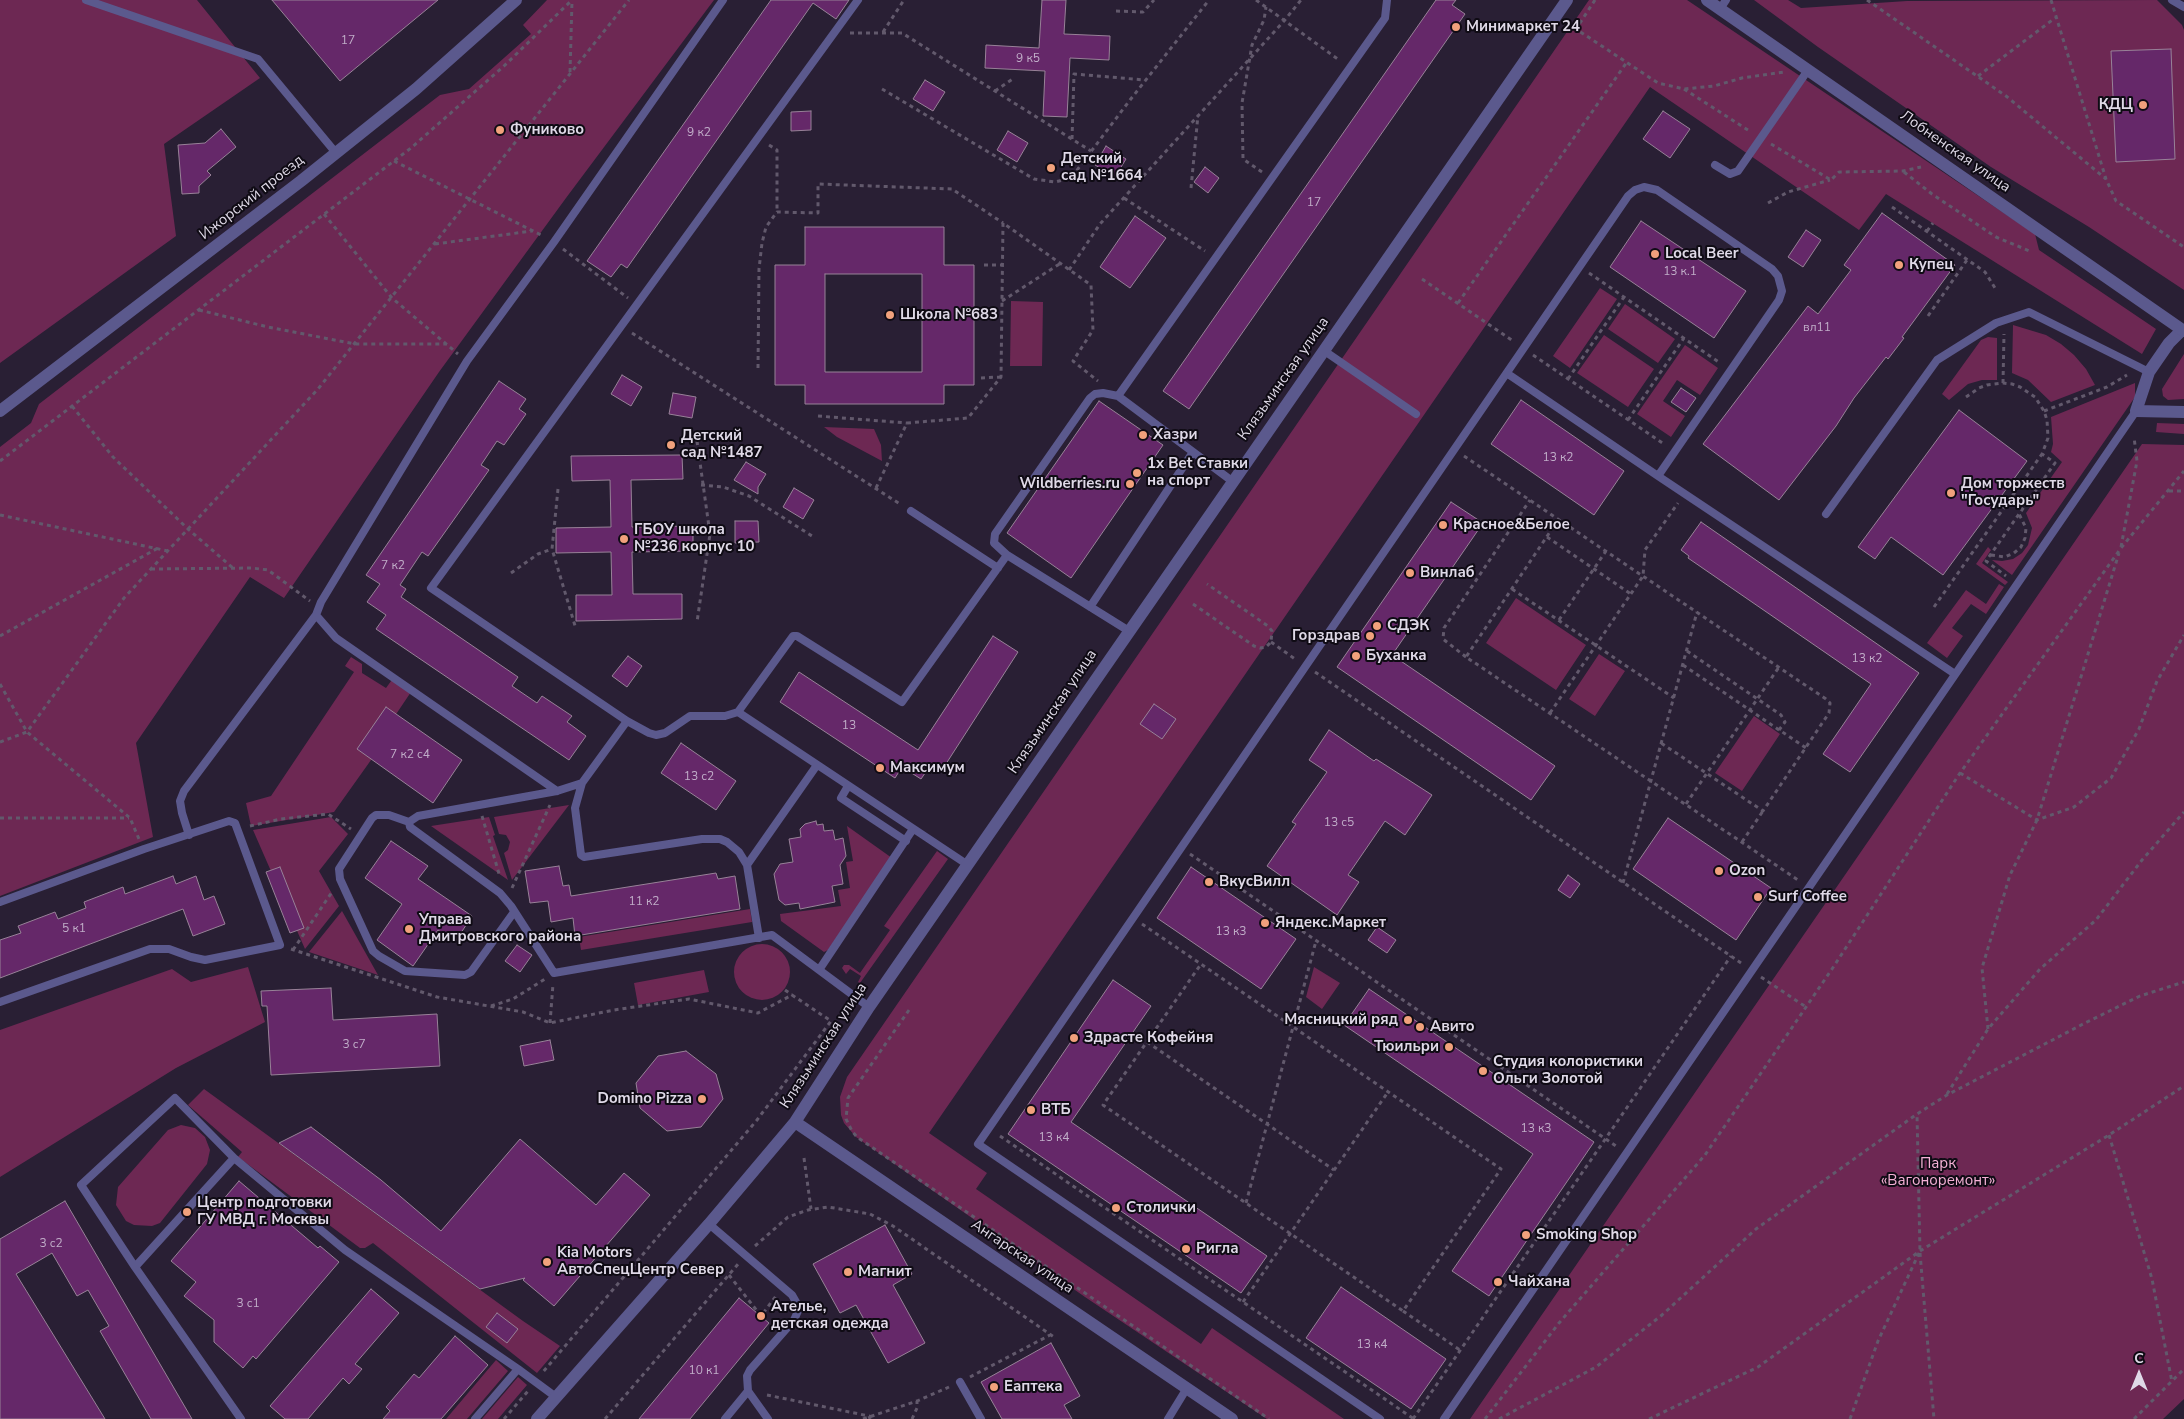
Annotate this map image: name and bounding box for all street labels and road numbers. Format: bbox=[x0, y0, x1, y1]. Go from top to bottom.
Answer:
street label: Лобненская улица bbox=[1896, 107, 2014, 197]
street label: Ижорский проезд bbox=[196, 152, 308, 244]
street label: Клязьминская улица bbox=[1235, 314, 1333, 444]
street label: Клязьминская улица bbox=[1005, 646, 1101, 778]
street label: Клязьминская улица bbox=[777, 980, 871, 1112]
street label: Ангарская улица bbox=[967, 1216, 1077, 1298]

